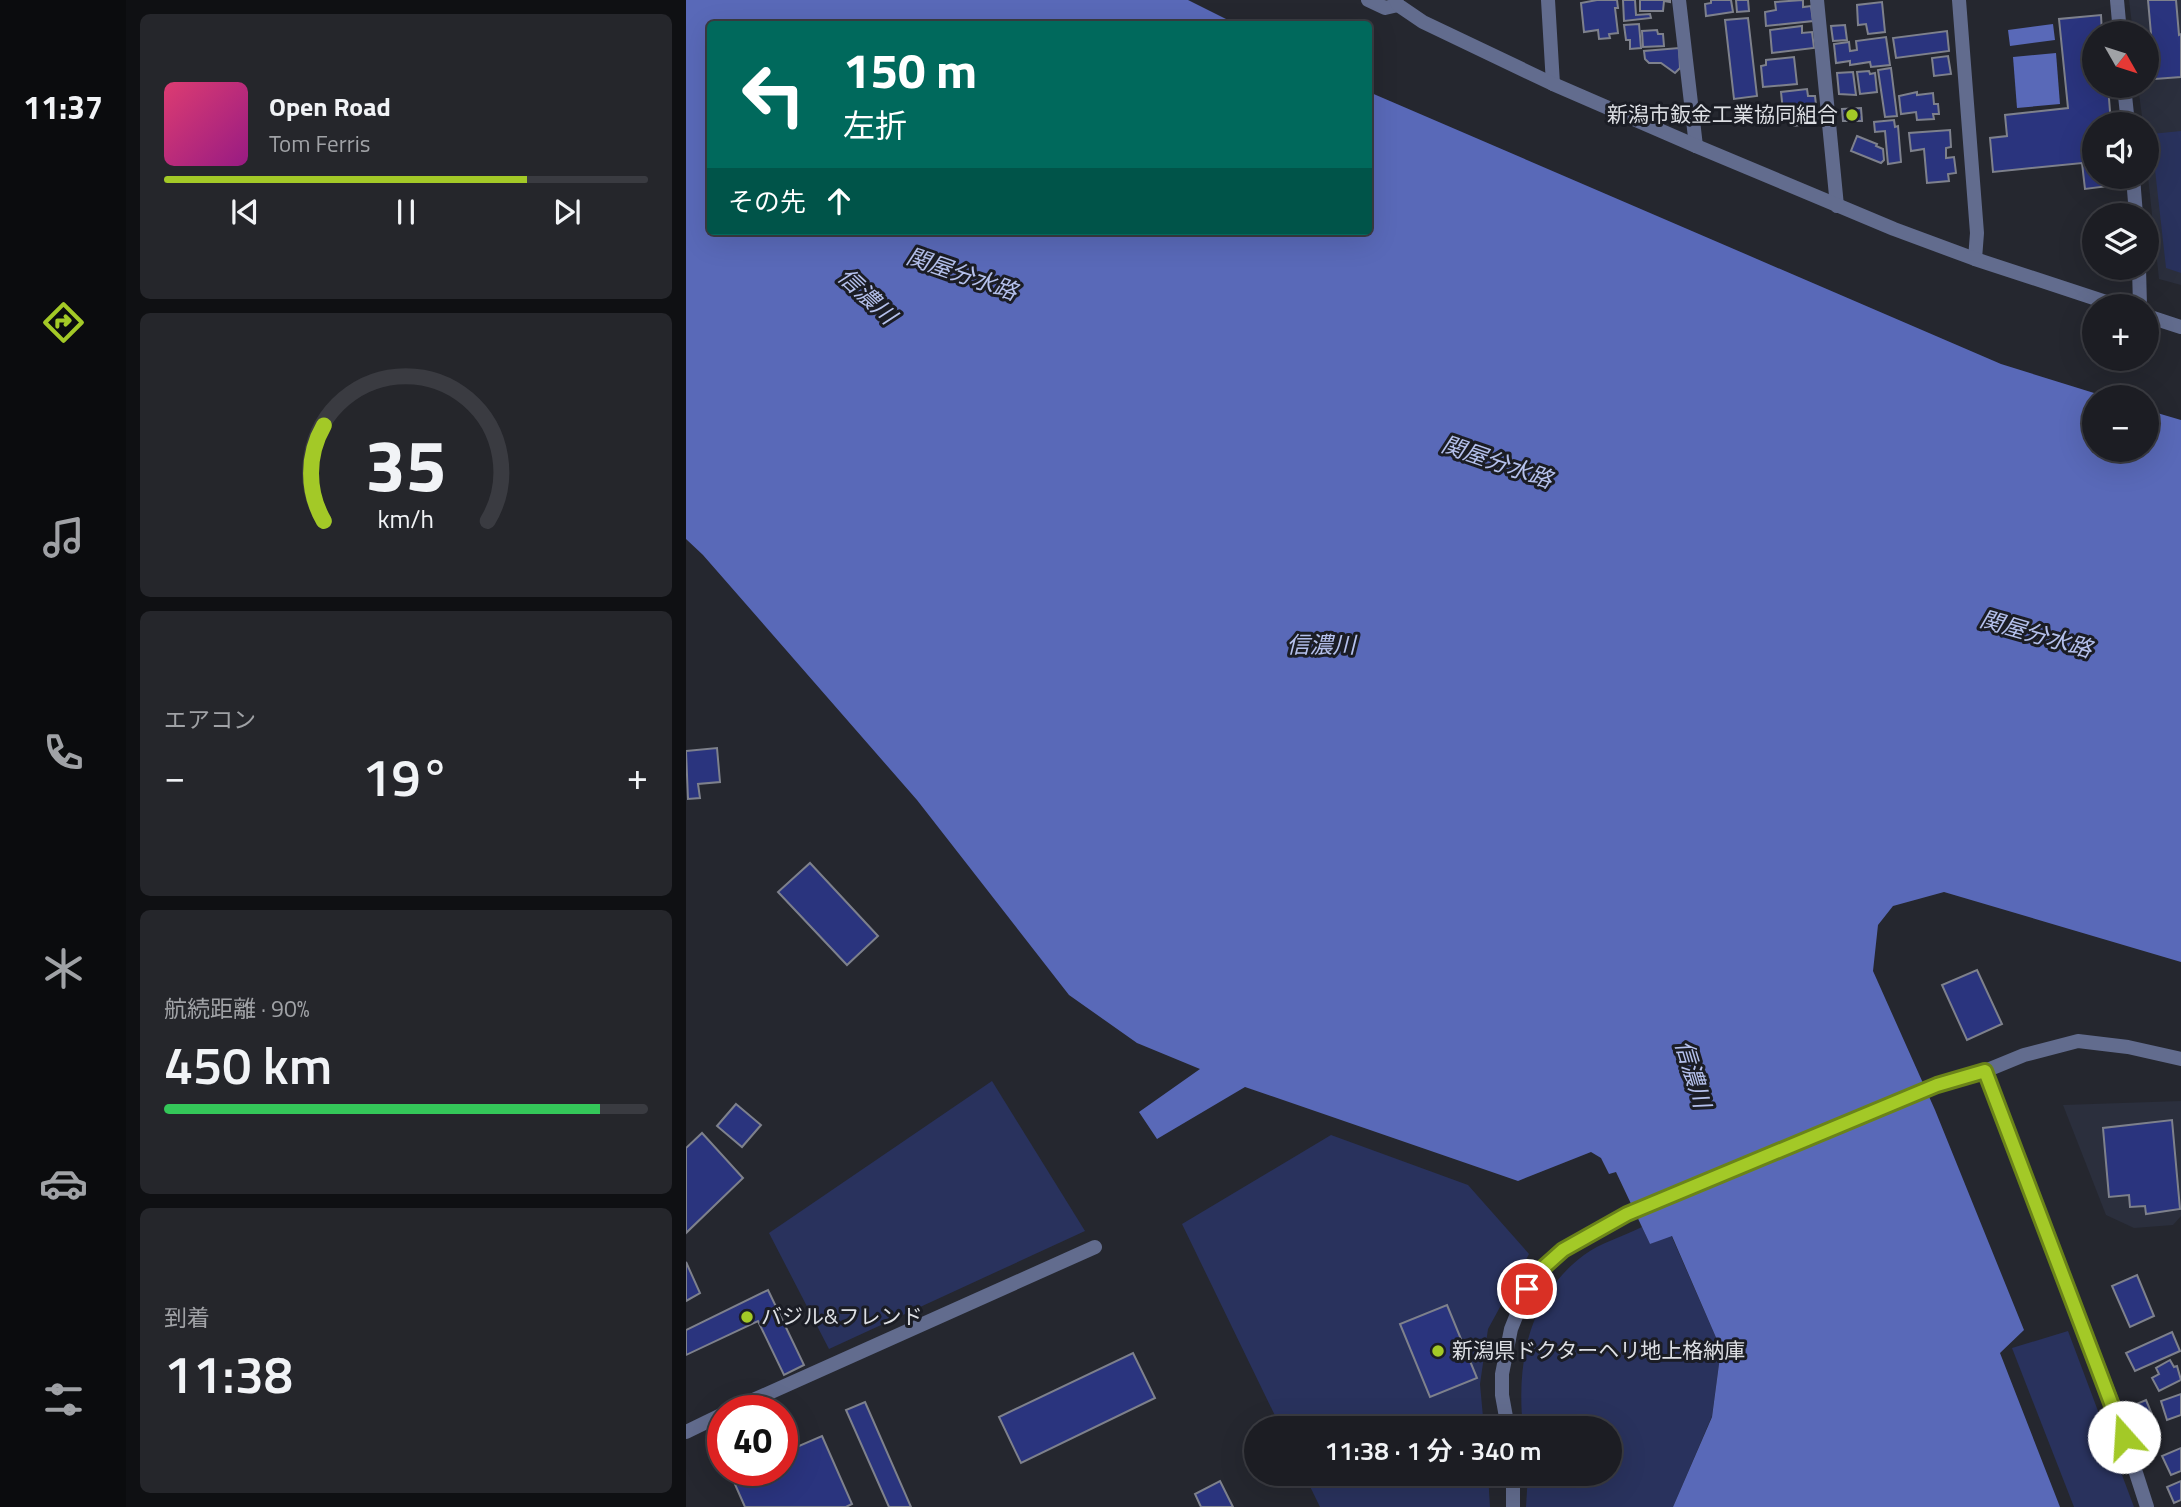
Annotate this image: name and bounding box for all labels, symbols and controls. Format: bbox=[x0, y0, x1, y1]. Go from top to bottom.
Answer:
north arrow bbox=[2082, 21, 2160, 98]
map controls bbox=[2082, 21, 2159, 462]
text: 150 m bbox=[843, 32, 977, 107]
icon: left bbox=[728, 49, 819, 140]
text: 11:37 bbox=[23, 83, 103, 131]
text: Open Road bbox=[269, 87, 391, 126]
place label: 新潟市鈑金工業協同組合 bbox=[1607, 98, 1838, 130]
text: 左折 bbox=[843, 101, 907, 149]
marker: 新潟市鈑金工業協同組合 bbox=[1844, 107, 1860, 123]
button: sound bbox=[2082, 112, 2159, 189]
text: Tom Ferris bbox=[269, 126, 370, 161]
text: その先 bbox=[728, 182, 806, 221]
icon: ahead bbox=[820, 182, 858, 220]
icon: previous bbox=[226, 193, 264, 231]
icon: pause bbox=[387, 193, 425, 231]
icon: next bbox=[548, 193, 586, 231]
button: layers bbox=[2082, 203, 2159, 280]
water label: 関屋分水路 bbox=[902, 238, 1024, 309]
water label: 信濃川 bbox=[830, 259, 907, 334]
button: + bbox=[2082, 294, 2159, 371]
icon: directions bbox=[39, 298, 88, 347]
button: − bbox=[2082, 385, 2159, 462]
text: 35 bbox=[365, 409, 447, 519]
water label: 関屋分水路 bbox=[1437, 426, 1559, 497]
text: km/h bbox=[378, 500, 434, 538]
icon: music bbox=[39, 513, 88, 562]
water label: 関屋分水路 bbox=[1976, 601, 2098, 667]
water label: 信濃川 bbox=[1287, 627, 1359, 662]
text: エアコン bbox=[164, 702, 256, 737]
icon: phone bbox=[39, 728, 88, 777]
text: 19° bbox=[362, 737, 450, 816]
text: − bbox=[164, 747, 185, 805]
text: + bbox=[627, 747, 648, 805]
icon: climate bbox=[39, 944, 88, 993]
text: 航続距離 · 90% bbox=[164, 991, 310, 1026]
text: 450 km bbox=[164, 1025, 332, 1104]
water label: 信濃川 bbox=[1667, 1036, 1721, 1115]
icon: car bbox=[39, 1159, 88, 1208]
pin bbox=[1497, 1259, 1557, 1319]
icon: arrive bbox=[1508, 1270, 1546, 1308]
text: 到着 bbox=[164, 1300, 210, 1335]
place label: バジル&フレンド bbox=[761, 1300, 922, 1332]
marker: バジル&フレンド bbox=[739, 1309, 755, 1325]
text: 11:38 bbox=[164, 1334, 293, 1413]
place label: 新潟県ドクターヘリ地上格納庫 bbox=[1452, 1334, 1745, 1366]
marker: 新潟県ドクターヘリ地上格納庫 bbox=[1430, 1343, 1446, 1359]
icon: filters bbox=[39, 1375, 88, 1424]
speed limit sign: 40 bbox=[707, 1395, 798, 1486]
position arrow bbox=[2087, 1400, 2161, 1474]
text: 11:38 · 1 分 · 340 m bbox=[1324, 1431, 1542, 1470]

